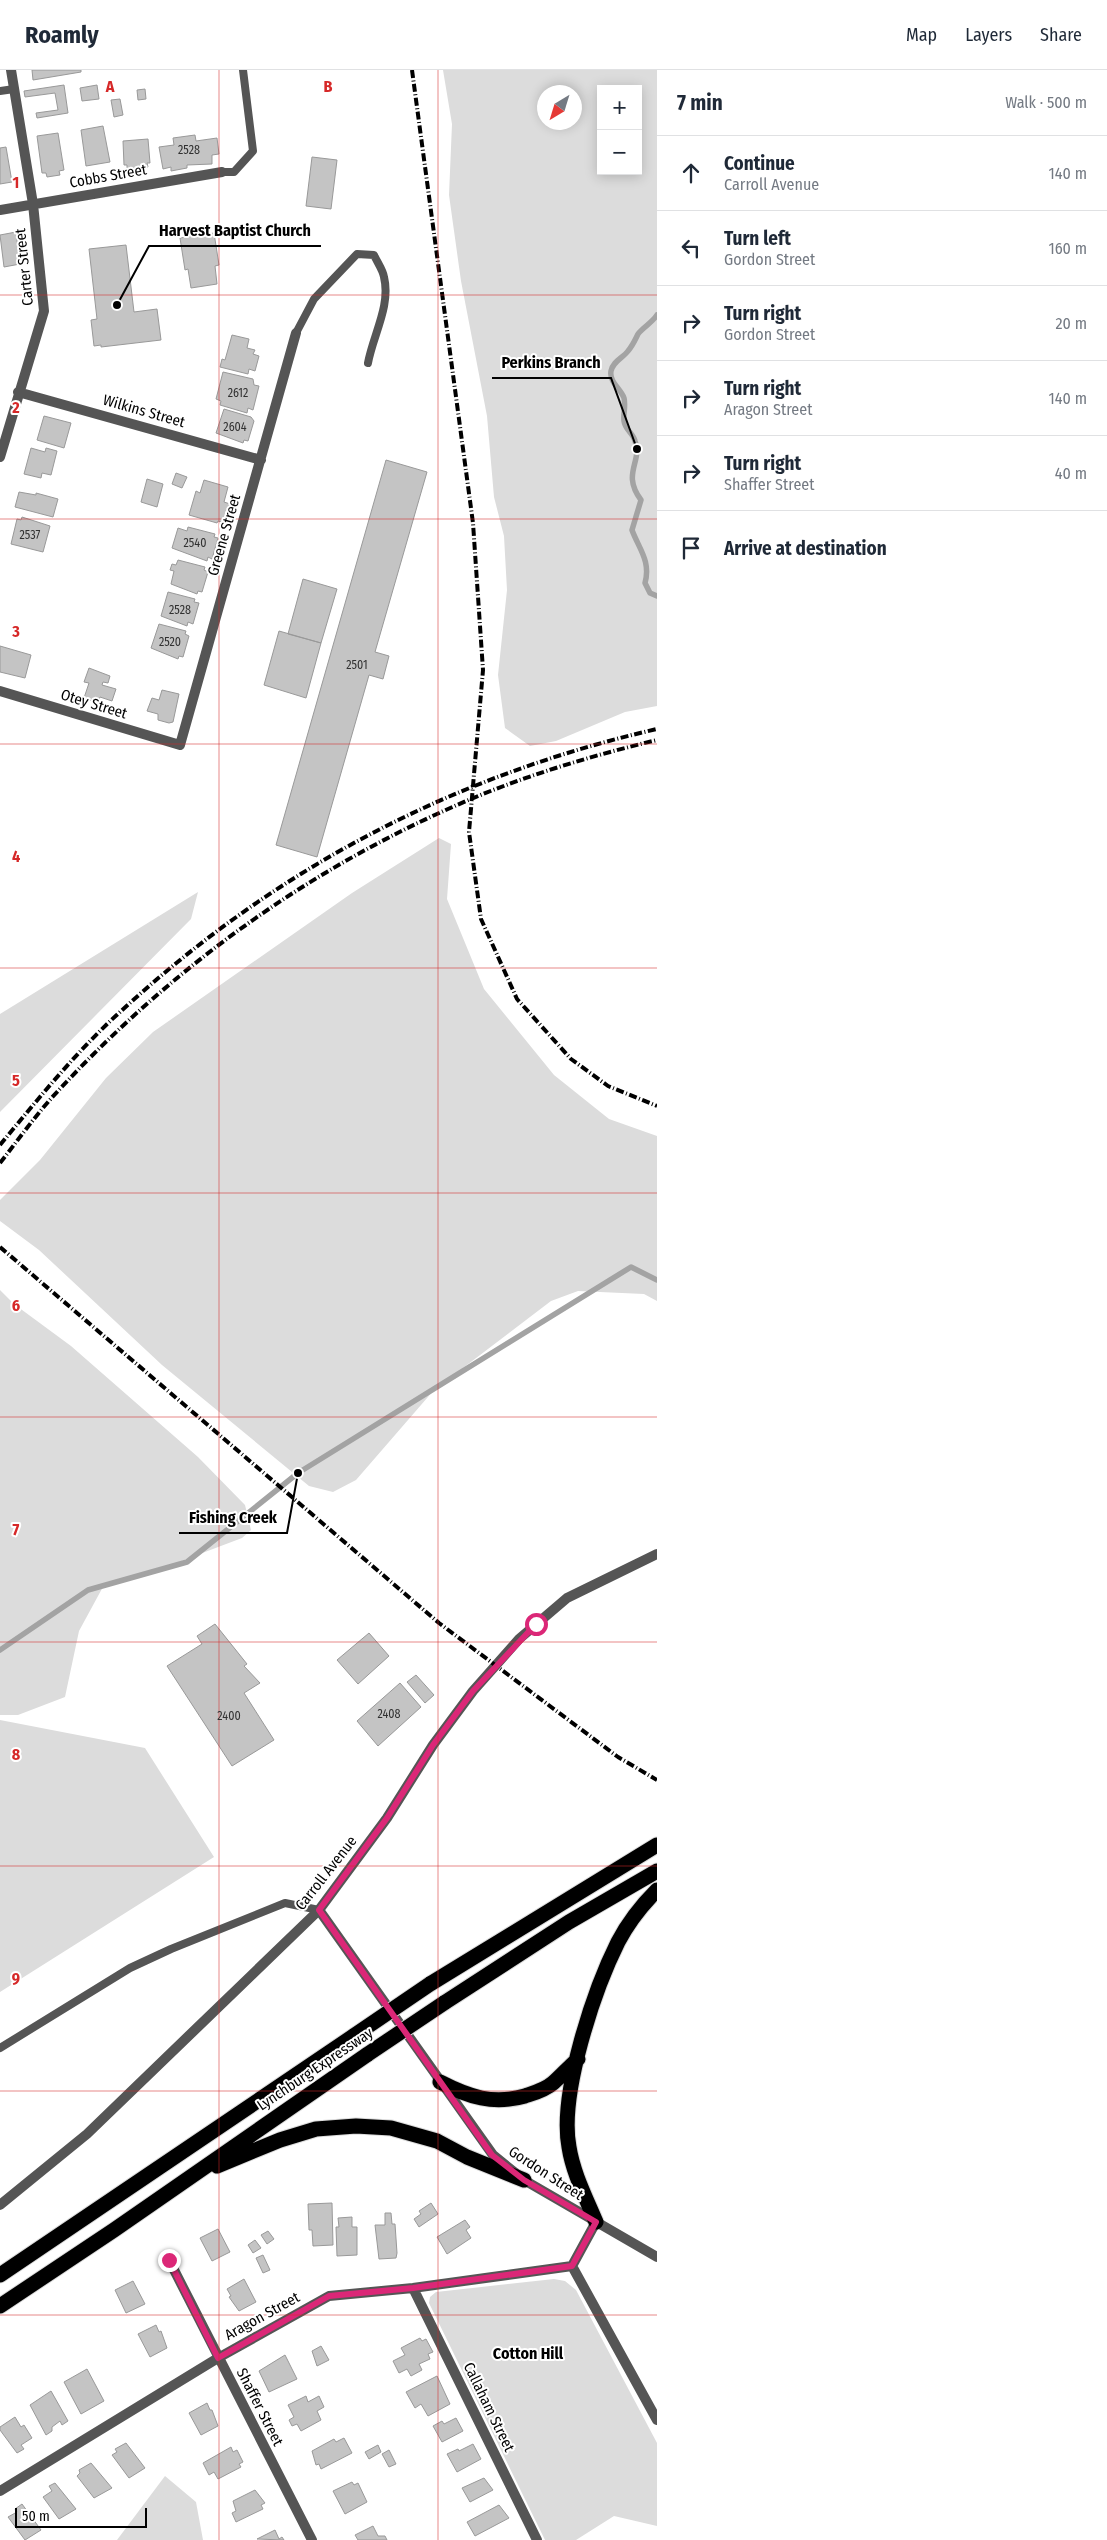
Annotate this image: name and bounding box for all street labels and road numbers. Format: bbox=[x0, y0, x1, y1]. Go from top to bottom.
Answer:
street label: Cobbs Street bbox=[68, 160, 148, 192]
street label: Carter Street bbox=[11, 227, 37, 307]
street label: Wilkins Street bbox=[101, 391, 187, 431]
street label: Greene Street bbox=[204, 492, 244, 578]
street label: Otey Street bbox=[59, 685, 129, 723]
street label: Carroll Avenue bbox=[291, 1832, 361, 1914]
street label: Lynchburg Expressway bbox=[254, 2023, 377, 2114]
street label: Gordon Street bbox=[505, 2142, 587, 2204]
street label: Aragon Street bbox=[221, 2288, 303, 2344]
street label: Callaham Street bbox=[460, 2359, 518, 2455]
street label: Shaffer Street bbox=[233, 2365, 287, 2449]

